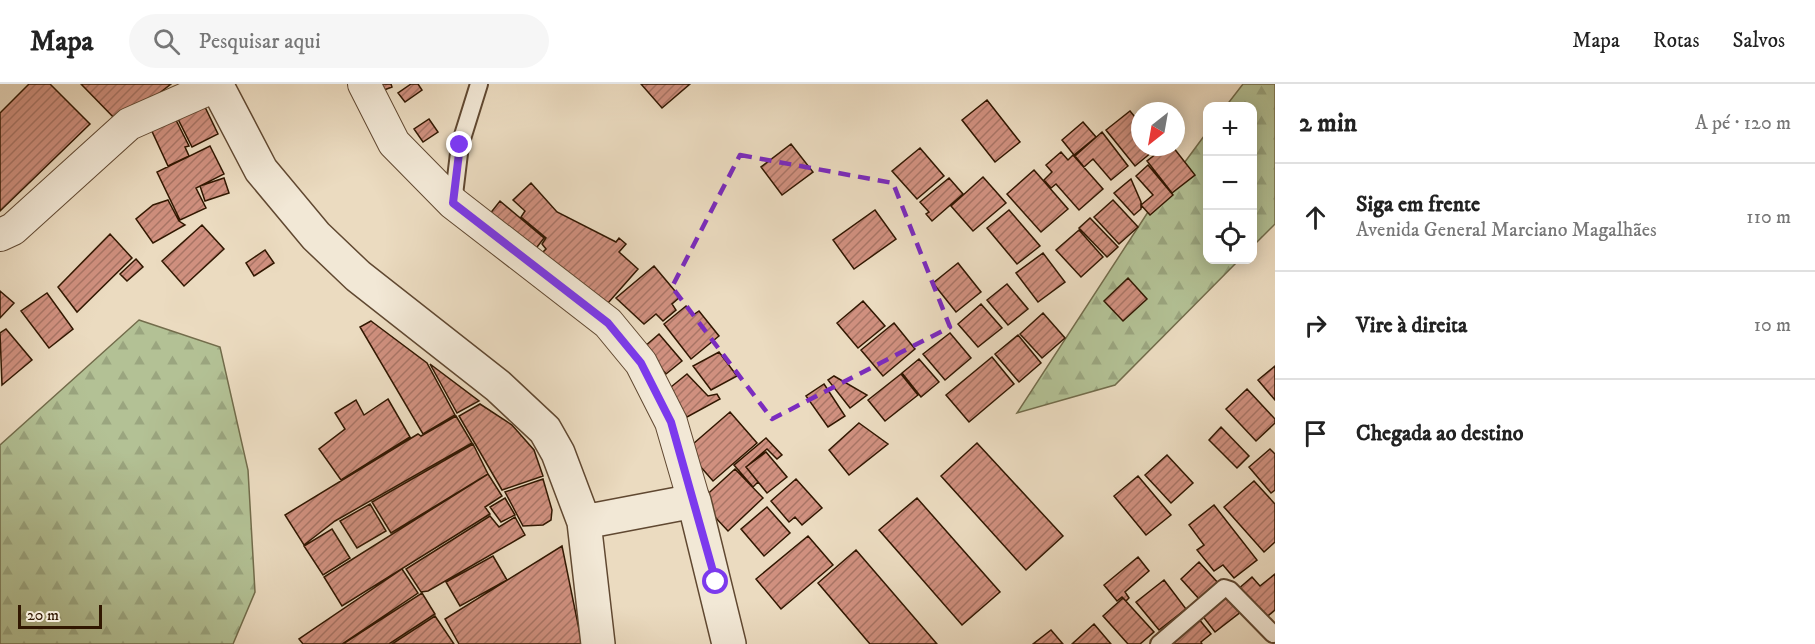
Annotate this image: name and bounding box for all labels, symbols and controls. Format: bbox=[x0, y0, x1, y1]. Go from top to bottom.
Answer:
search box bbox=[129, 14, 549, 68]
text: Mapa bbox=[30, 24, 93, 59]
icon: search bbox=[150, 25, 183, 58]
text: Pesquisar aqui bbox=[198, 28, 321, 55]
text: Mapa bbox=[1572, 28, 1620, 54]
text: Rotas bbox=[1653, 28, 1700, 54]
text: Salvos bbox=[1733, 28, 1785, 54]
north arrow bbox=[1131, 102, 1185, 156]
map controls bbox=[1203, 102, 1257, 264]
button: + bbox=[1203, 102, 1257, 156]
text: 2 min bbox=[1299, 107, 1357, 140]
text: A pé · 120 m bbox=[1695, 111, 1791, 136]
route end bbox=[446, 131, 472, 157]
button: − bbox=[1203, 156, 1257, 210]
text: Siga em frente bbox=[1356, 191, 1480, 218]
icon: ahead bbox=[1299, 201, 1332, 234]
text: 110 m bbox=[1746, 205, 1791, 230]
button: locate bbox=[1203, 210, 1257, 264]
text: Avenida General Marciano Magalhães bbox=[1356, 218, 1657, 243]
icon: right bbox=[1299, 309, 1332, 342]
text: Vire à direita bbox=[1356, 312, 1467, 339]
text: 10 m bbox=[1754, 313, 1791, 338]
icon: arrive bbox=[1299, 417, 1332, 450]
text: Chegada ao destino bbox=[1356, 420, 1523, 447]
route start bbox=[702, 568, 728, 594]
scale bar bbox=[18, 602, 102, 630]
text: 20 m bbox=[27, 605, 59, 625]

